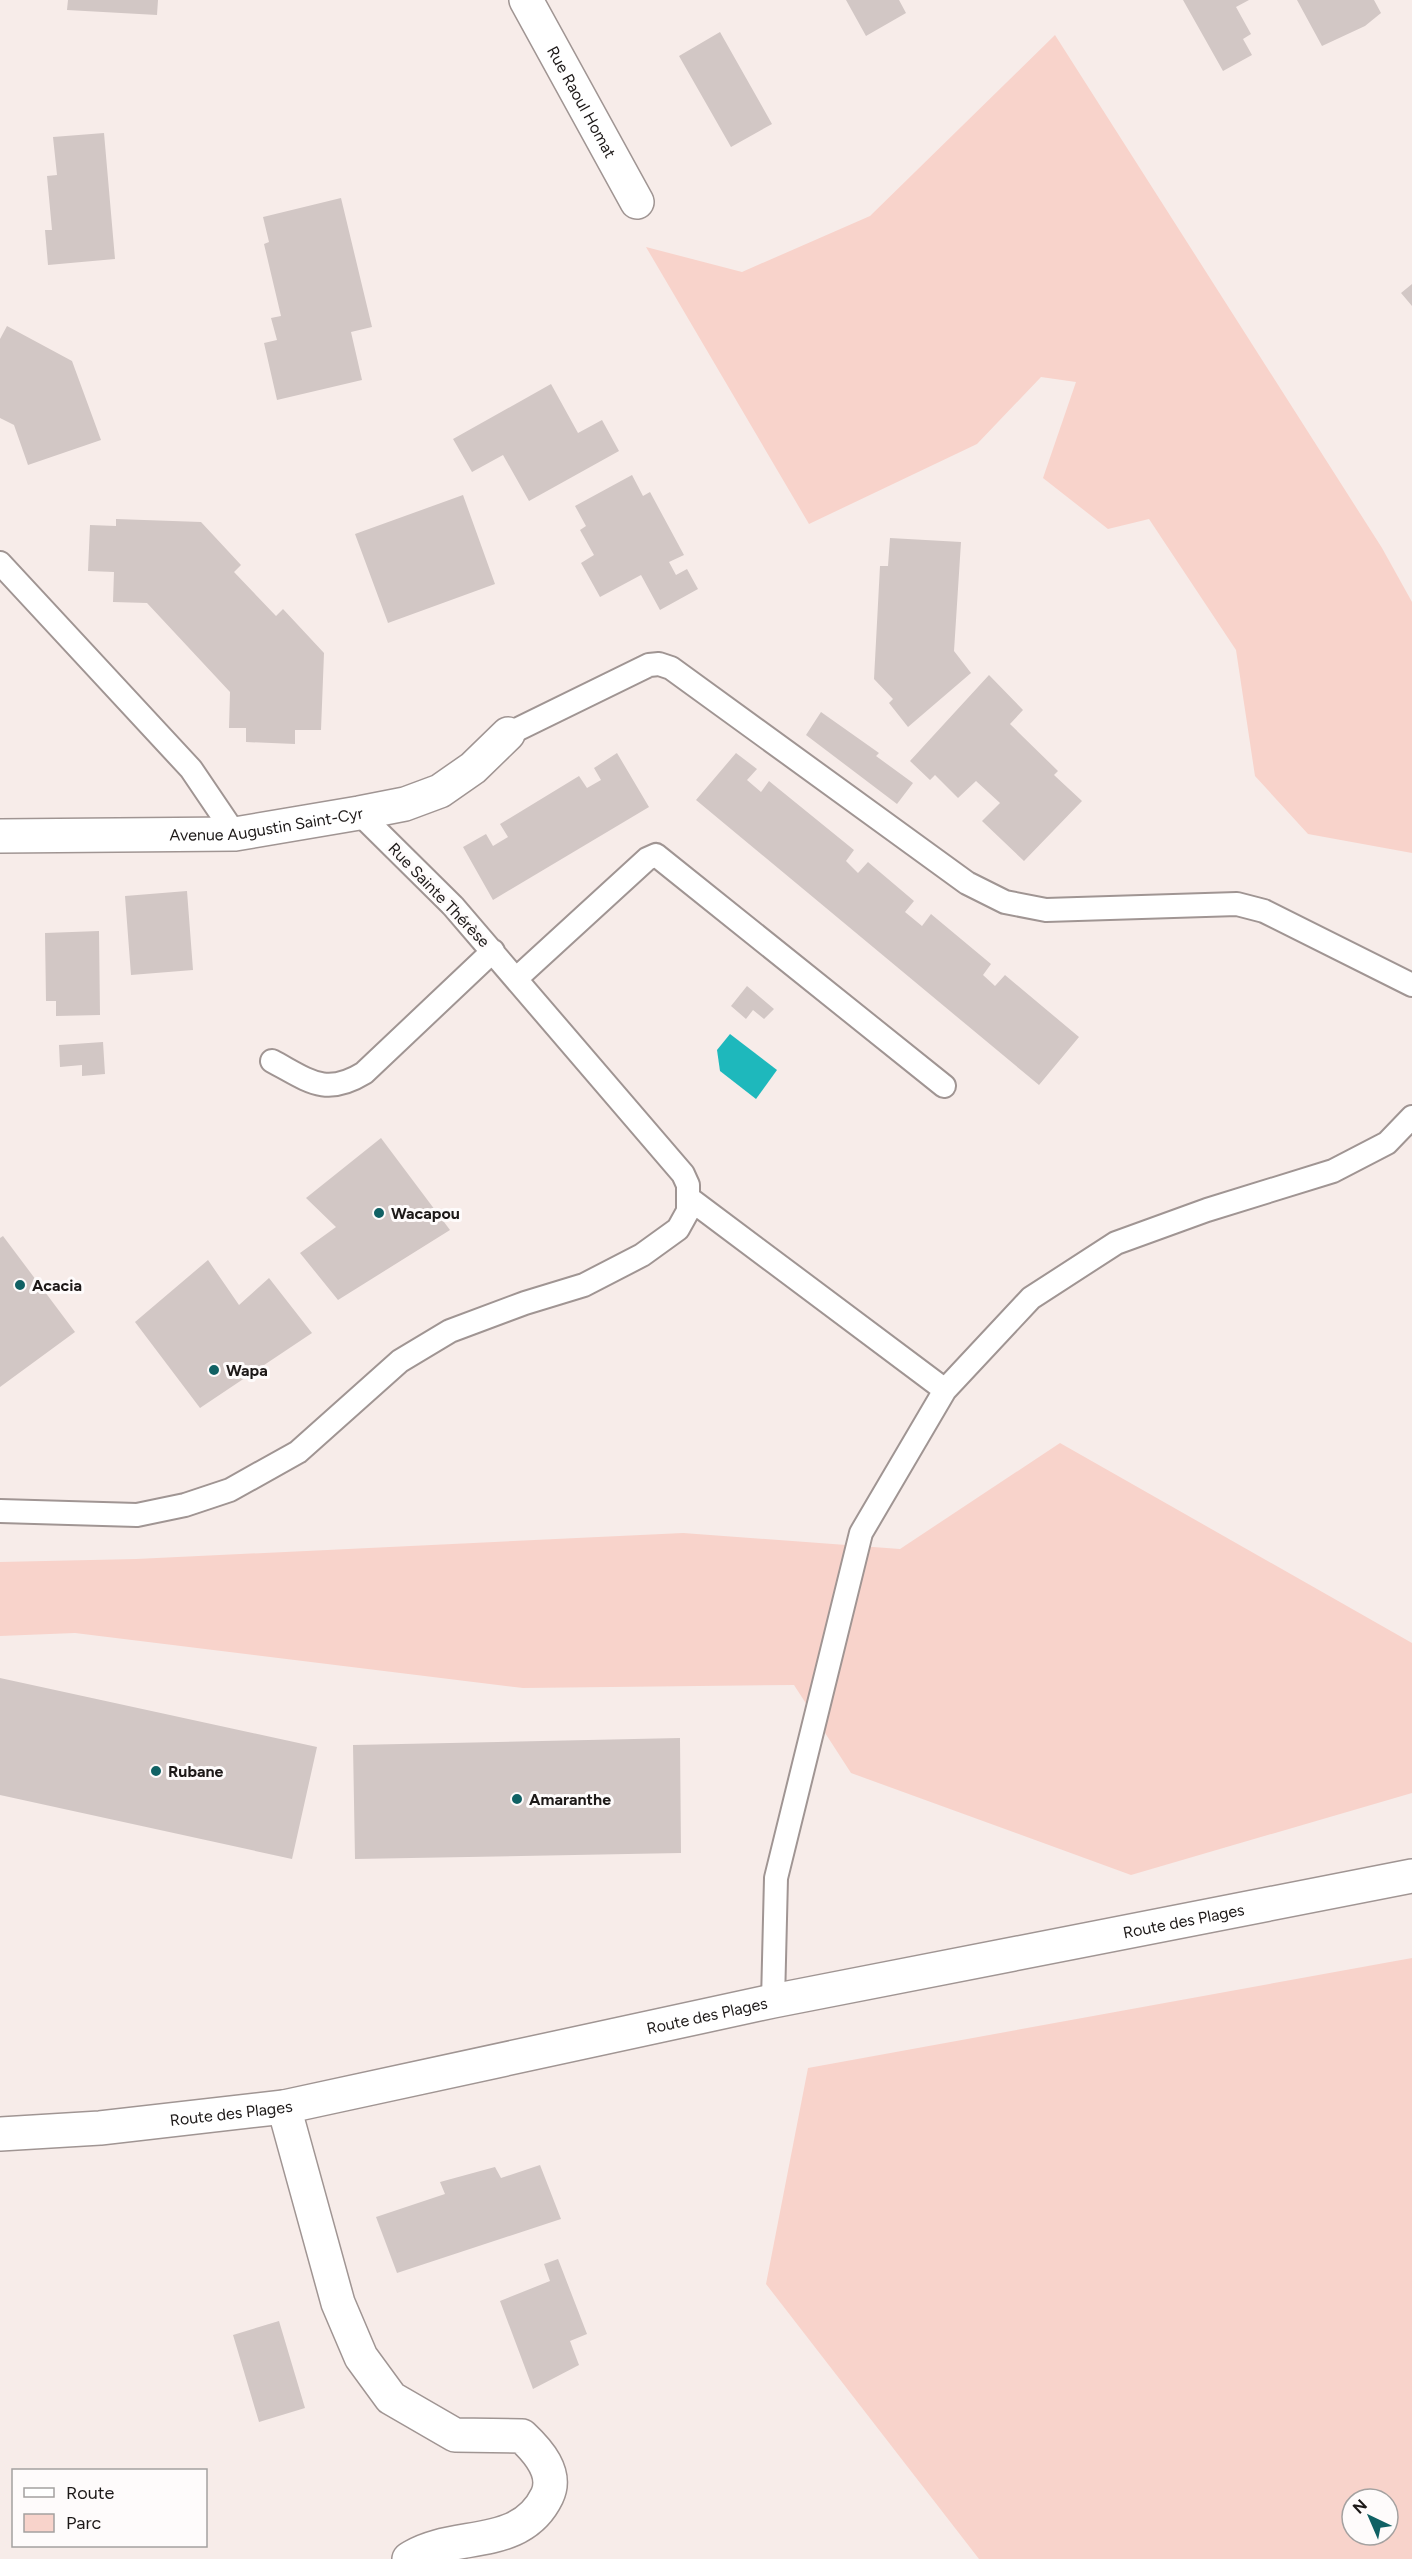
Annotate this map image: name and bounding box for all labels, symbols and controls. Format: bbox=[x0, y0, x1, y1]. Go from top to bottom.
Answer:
street label: Rue Raoul Homat bbox=[543, 42, 620, 161]
street label: Avenue Augustin Saint-Cyr bbox=[169, 803, 365, 844]
street label: Rue Sainte Thérèse bbox=[384, 839, 494, 951]
place label: Wacapou bbox=[391, 1204, 460, 1223]
marker: Wacapou bbox=[372, 1206, 386, 1220]
place label: Acacia bbox=[32, 1276, 82, 1295]
marker: Acacia bbox=[13, 1278, 27, 1292]
place label: Wapa bbox=[226, 1361, 268, 1380]
marker: Wapa bbox=[207, 1363, 221, 1377]
place label: Rubane bbox=[168, 1762, 224, 1781]
marker: Rubane bbox=[149, 1764, 163, 1778]
place label: Amaranthe bbox=[529, 1790, 611, 1809]
marker: Amaranthe bbox=[510, 1792, 524, 1806]
street label: Route des Plages bbox=[1121, 1900, 1246, 1942]
street label: Route des Plages bbox=[645, 1993, 769, 2038]
street label: Route des Plages bbox=[169, 2096, 294, 2129]
legend bbox=[12, 2469, 207, 2547]
text: Route bbox=[66, 2482, 115, 2504]
north arrow bbox=[1340, 2487, 1400, 2547]
text: N bbox=[1349, 2495, 1371, 2518]
text: Parc bbox=[66, 2512, 102, 2534]

